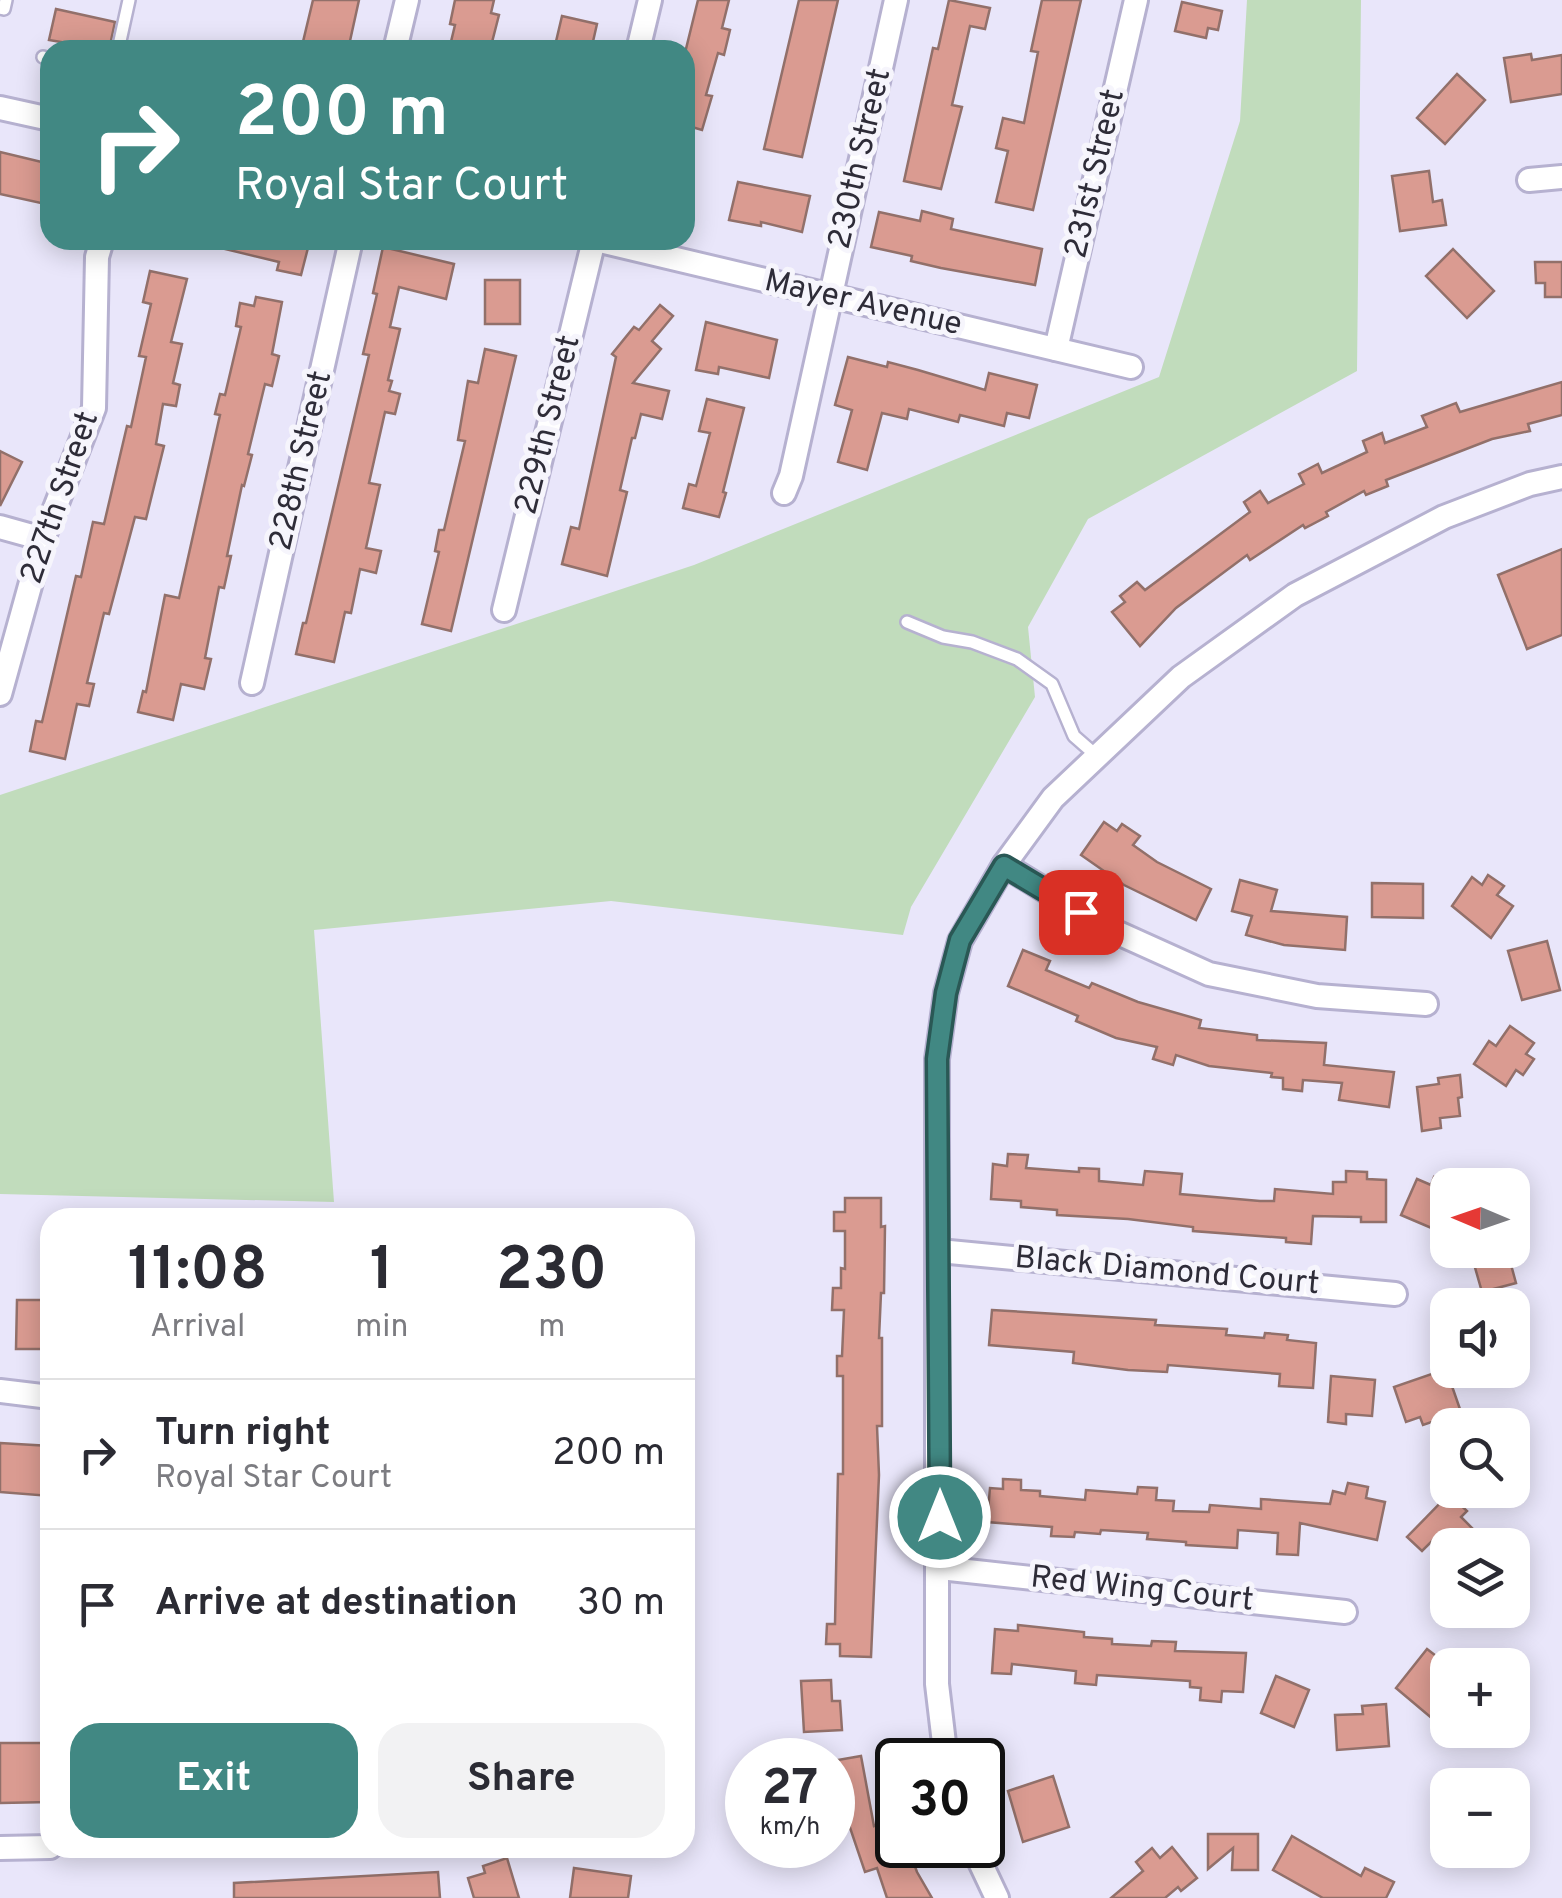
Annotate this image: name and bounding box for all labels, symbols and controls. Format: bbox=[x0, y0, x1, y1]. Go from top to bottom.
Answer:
street label: 230th Street bbox=[821, 65, 901, 253]
text: 200 m bbox=[235, 72, 449, 161]
icon: right bbox=[70, 80, 200, 210]
street label: 231st Street bbox=[1057, 85, 1135, 263]
text: Royal Star Court bbox=[235, 159, 568, 216]
street label: Mayer Avenue bbox=[760, 262, 966, 346]
street label: 229th Street bbox=[507, 331, 591, 519]
street label: 228th Street bbox=[262, 367, 342, 555]
street label: 227th Street bbox=[13, 407, 109, 589]
pin bbox=[1039, 870, 1124, 955]
icon: arrive bbox=[1054, 885, 1109, 940]
north arrow bbox=[1430, 1168, 1530, 1268]
map controls bbox=[1430, 1168, 1530, 1868]
text: 11:08 bbox=[128, 1235, 267, 1311]
text: 1 bbox=[370, 1235, 394, 1311]
text: 230 bbox=[496, 1235, 607, 1311]
street label: Black Diamond Court bbox=[1013, 1239, 1321, 1305]
button: sound bbox=[1430, 1288, 1530, 1388]
text: Arrival bbox=[150, 1308, 245, 1348]
text: min bbox=[355, 1308, 408, 1348]
text: m bbox=[538, 1308, 565, 1348]
button: search bbox=[1430, 1408, 1530, 1508]
text: Turn right bbox=[155, 1410, 330, 1459]
icon: right bbox=[70, 1427, 125, 1482]
text: 200 m bbox=[552, 1430, 665, 1479]
text: Royal Star Court bbox=[155, 1459, 392, 1499]
position arrow bbox=[888, 1465, 992, 1569]
button: layers bbox=[1430, 1528, 1530, 1628]
street label: Red Wing Court bbox=[1028, 1558, 1256, 1622]
icon: arrive bbox=[70, 1577, 125, 1632]
text: Arrive at destination bbox=[155, 1580, 518, 1629]
text: 30 m bbox=[577, 1580, 665, 1629]
button: + bbox=[1430, 1648, 1530, 1748]
button: Exit bbox=[70, 1723, 358, 1838]
button: Share bbox=[378, 1723, 665, 1838]
speed limit sign: 30 bbox=[875, 1738, 1005, 1868]
text: 27 bbox=[762, 1759, 818, 1822]
button: − bbox=[1430, 1768, 1530, 1868]
text: km/h bbox=[760, 1812, 820, 1844]

